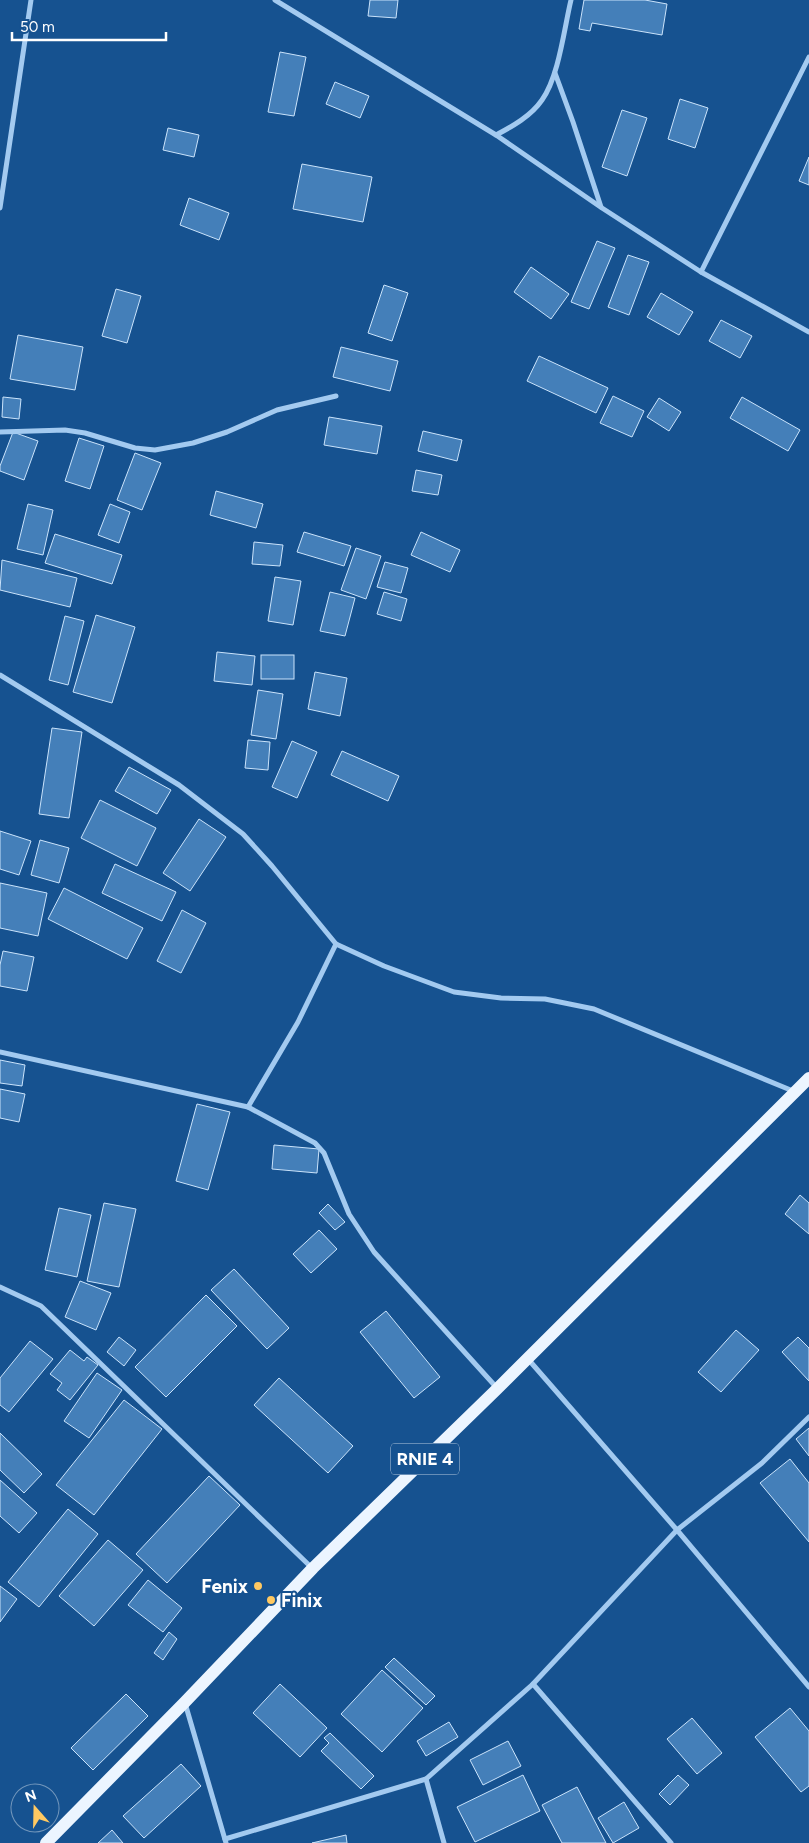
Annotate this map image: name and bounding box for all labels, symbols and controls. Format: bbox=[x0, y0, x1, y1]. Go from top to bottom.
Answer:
scale bar bbox=[12, 10, 166, 42]
text: 50 m bbox=[20, 18, 55, 36]
road number: RNIE 4 bbox=[391, 1444, 459, 1475]
place label: Fenix bbox=[201, 1575, 248, 1598]
marker: Fenix bbox=[252, 1580, 264, 1592]
place label: Finix bbox=[281, 1589, 322, 1612]
marker: Finix bbox=[265, 1594, 277, 1606]
north arrow bbox=[10, 1783, 60, 1833]
text: N bbox=[23, 1786, 39, 1806]

